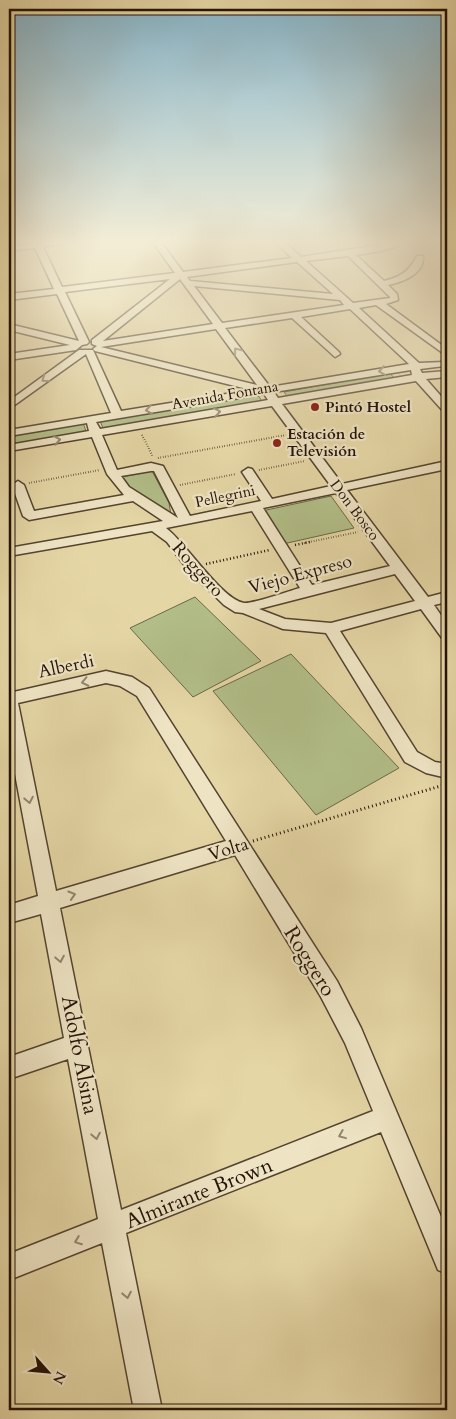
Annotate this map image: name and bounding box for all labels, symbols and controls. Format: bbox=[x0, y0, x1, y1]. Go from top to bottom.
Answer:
one-way arrow bbox=[235, 348, 243, 357]
one-way arrow bbox=[377, 366, 386, 376]
one-way arrow bbox=[42, 373, 51, 381]
street label: Avenida Fontana bbox=[170, 376, 280, 414]
place label: Pintó Hostel bbox=[325, 397, 412, 417]
marker: Pintó Hostel bbox=[309, 401, 321, 413]
one-way arrow bbox=[145, 404, 154, 414]
one-way arrow bbox=[212, 407, 221, 417]
place label: Estación de Televisión bbox=[287, 424, 365, 461]
one-way arrow bbox=[52, 435, 61, 445]
marker: Estación de Televisión bbox=[271, 437, 283, 449]
street label: Don Bosco bbox=[326, 476, 384, 544]
street label: Pellegrini bbox=[193, 480, 257, 512]
street label: Roggero bbox=[166, 536, 229, 603]
street label: Viejo Expreso bbox=[246, 549, 355, 600]
street label: Alberdi bbox=[36, 648, 96, 685]
one-way arrow bbox=[81, 676, 89, 687]
one-way arrow bbox=[23, 795, 33, 804]
street label: Volta bbox=[205, 831, 252, 867]
one-way arrow bbox=[68, 891, 76, 901]
street label: Roggero bbox=[277, 921, 343, 1002]
one-way arrow bbox=[55, 955, 65, 964]
street label: Adolfo Alsina bbox=[54, 993, 105, 1117]
one-way arrow bbox=[339, 1129, 347, 1139]
one-way arrow bbox=[90, 1131, 100, 1140]
street label: Almirante Brown bbox=[121, 1151, 277, 1236]
one-way arrow bbox=[74, 1235, 83, 1245]
one-way arrow bbox=[121, 1291, 131, 1300]
north arrow bbox=[22, 1346, 72, 1396]
text: N bbox=[48, 1368, 70, 1387]

